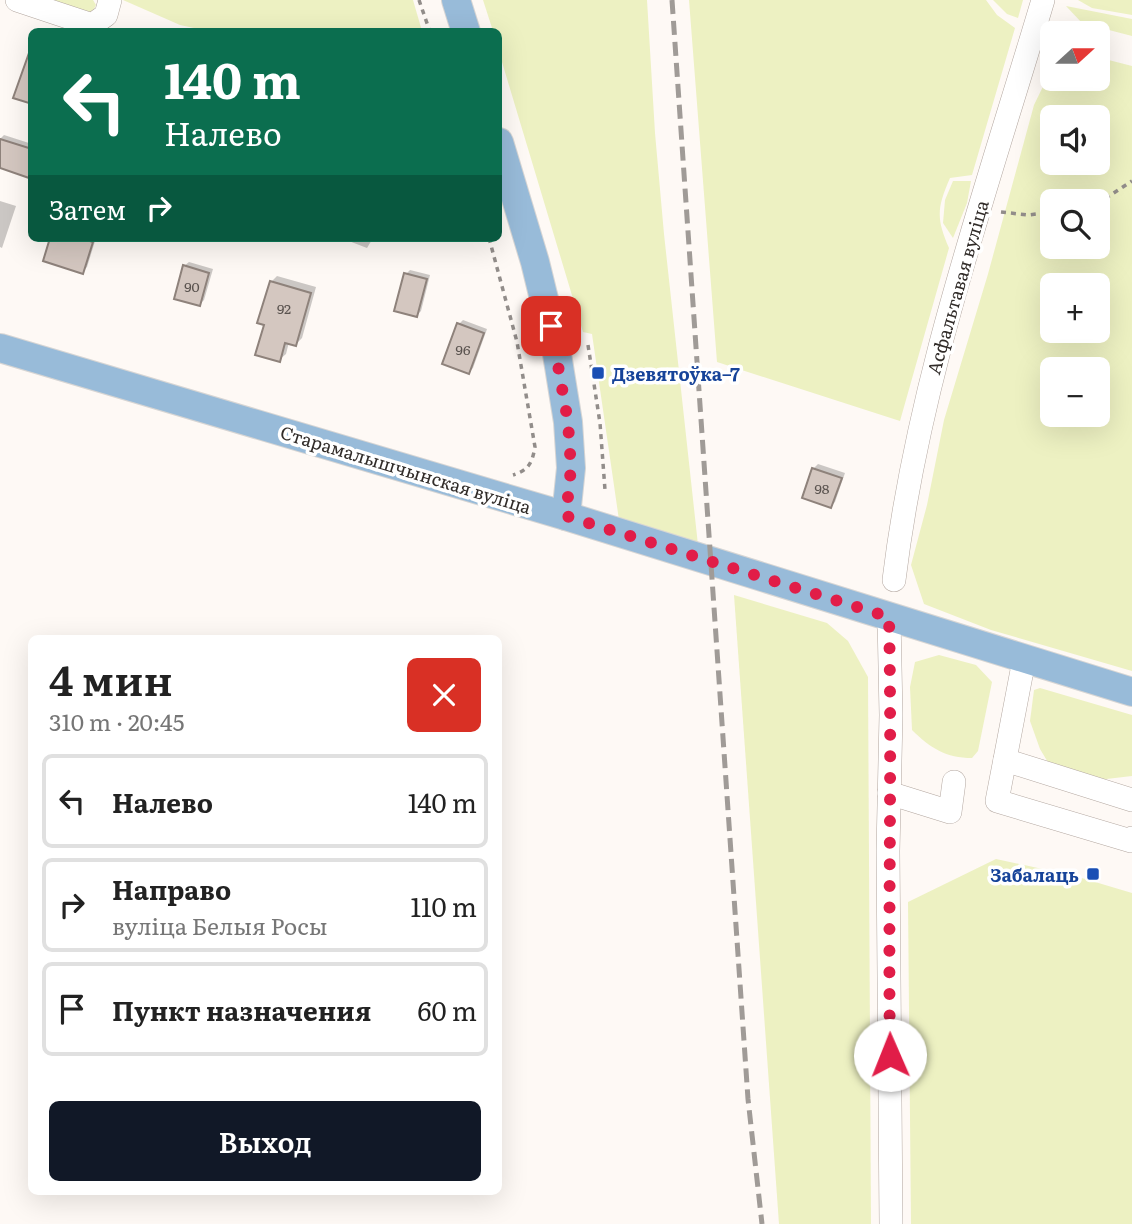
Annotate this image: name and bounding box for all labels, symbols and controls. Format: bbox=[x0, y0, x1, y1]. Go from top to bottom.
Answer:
north arrow bbox=[1040, 21, 1110, 91]
map controls bbox=[1040, 21, 1110, 427]
text: 140 m bbox=[164, 41, 301, 114]
icon: left bbox=[49, 56, 140, 147]
button: sound bbox=[1040, 105, 1110, 175]
text: Налево bbox=[164, 108, 282, 156]
text: Затем bbox=[49, 189, 126, 228]
icon: right bbox=[140, 189, 178, 227]
button: search bbox=[1040, 189, 1110, 259]
street label: Асфальтавая вуліца bbox=[919, 196, 995, 377]
button: + bbox=[1040, 273, 1110, 343]
house number: 90 bbox=[184, 276, 200, 296]
pin bbox=[521, 296, 581, 356]
house number: 92 bbox=[277, 298, 291, 318]
icon: arrive bbox=[532, 307, 570, 345]
house number: 96 bbox=[456, 339, 471, 359]
button: − bbox=[1040, 357, 1110, 427]
place label: Дзевятоўка–7 bbox=[612, 360, 740, 387]
marker: Дзевятоўка–7 bbox=[590, 365, 606, 381]
street label: Старамалышчынская вуліца bbox=[277, 418, 535, 520]
house number: 98 bbox=[814, 478, 830, 498]
text: 4 мин bbox=[49, 647, 173, 709]
button: close bbox=[407, 658, 481, 732]
text: 310 m · 20:45 bbox=[49, 704, 184, 738]
icon: left bbox=[53, 782, 91, 820]
text: Налево bbox=[112, 782, 213, 821]
text: 140 m bbox=[408, 782, 477, 821]
place label: Забалаць bbox=[990, 861, 1079, 888]
marker: Забалаць bbox=[1085, 866, 1101, 882]
text: Направо bbox=[112, 869, 231, 908]
icon: right bbox=[53, 886, 91, 924]
text: 110 m bbox=[410, 886, 477, 925]
text: вуліца Белыя Росы bbox=[112, 908, 328, 942]
icon: arrive bbox=[53, 990, 91, 1028]
text: Пункт назначения bbox=[112, 990, 371, 1029]
text: 60 m bbox=[418, 990, 477, 1029]
position arrow bbox=[853, 1018, 927, 1092]
button: Выход bbox=[49, 1101, 481, 1181]

